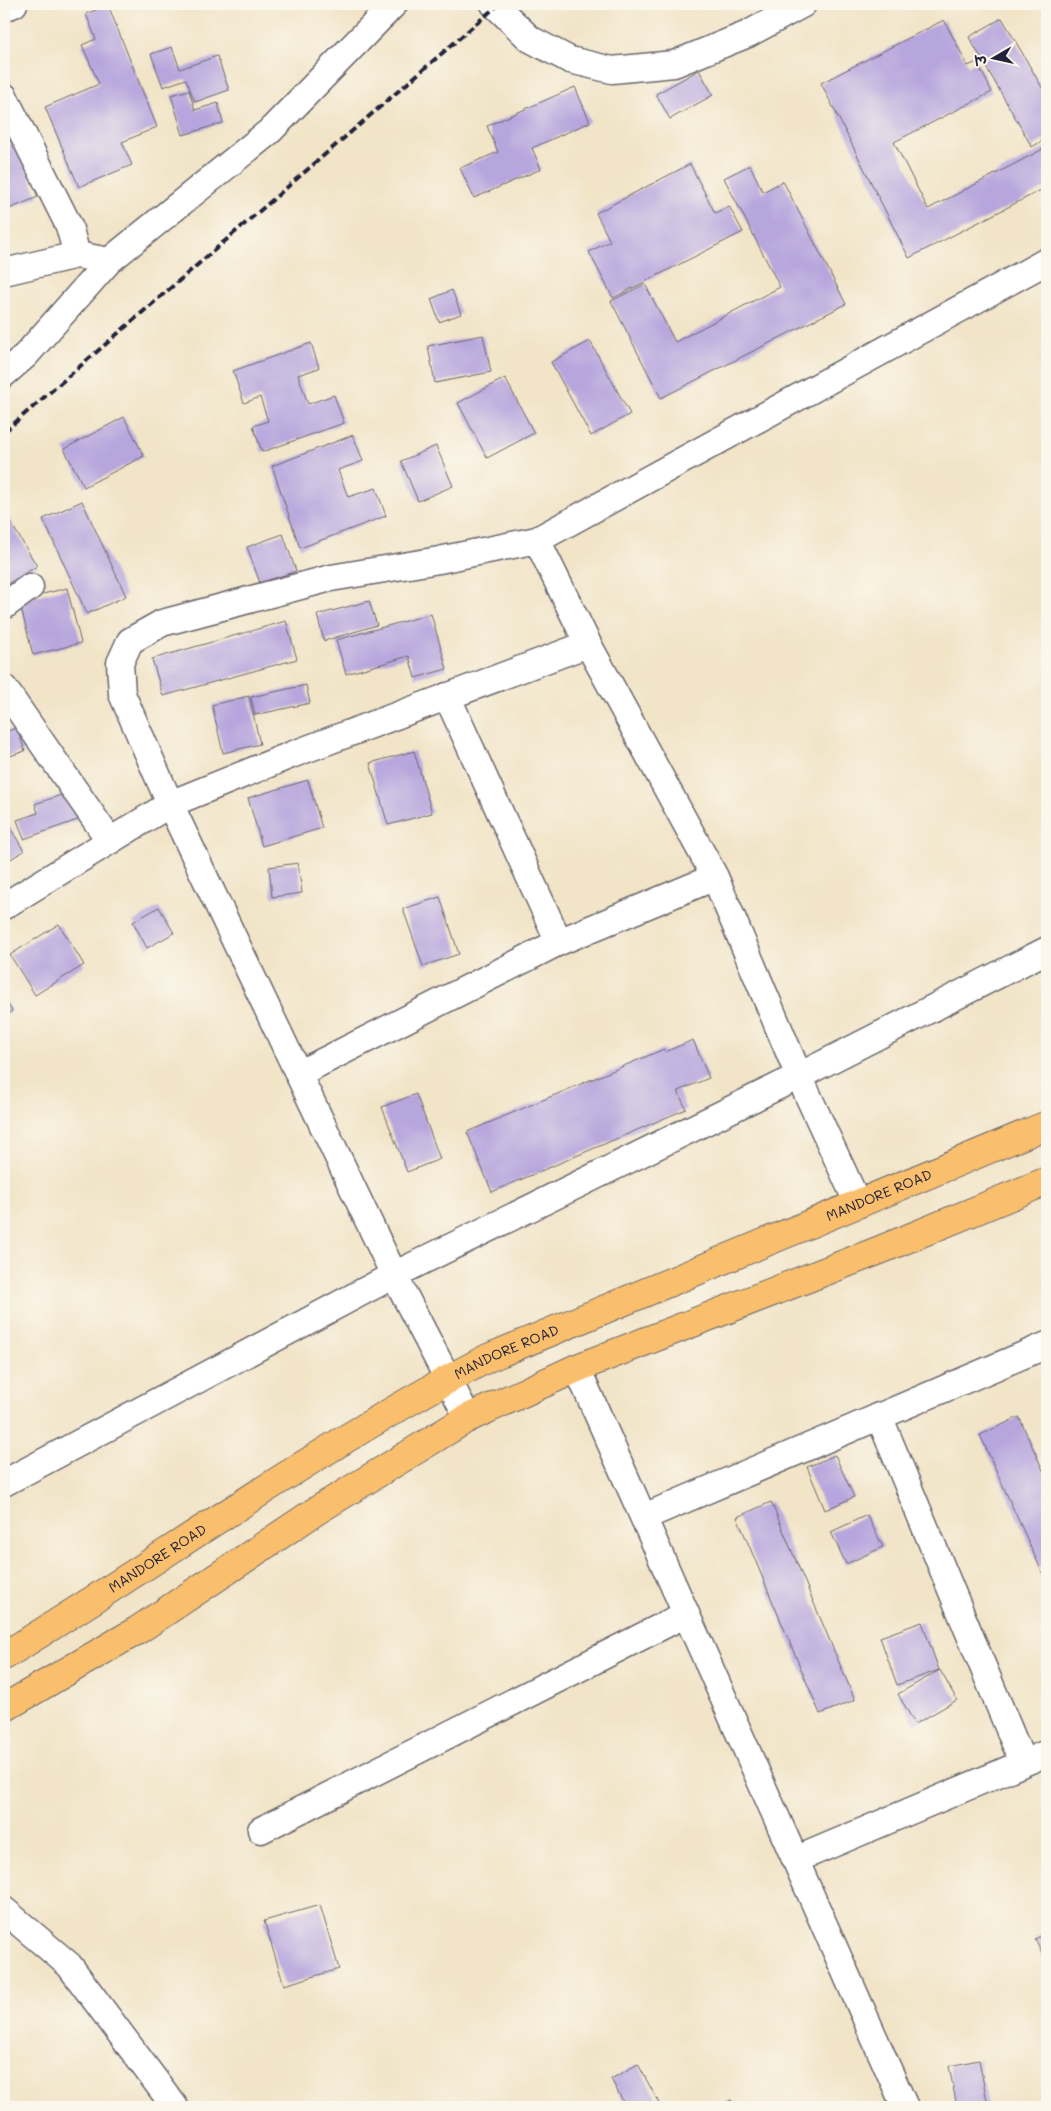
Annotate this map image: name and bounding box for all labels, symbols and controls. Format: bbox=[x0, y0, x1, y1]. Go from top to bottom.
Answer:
north arrow bbox=[968, 32, 1018, 82]
text: उ bbox=[970, 52, 991, 68]
street label: MANDORE ROAD bbox=[823, 1164, 934, 1225]
street label: MANDORE ROAD bbox=[451, 1320, 561, 1383]
street label: MANDORE ROAD bbox=[105, 1519, 210, 1596]

